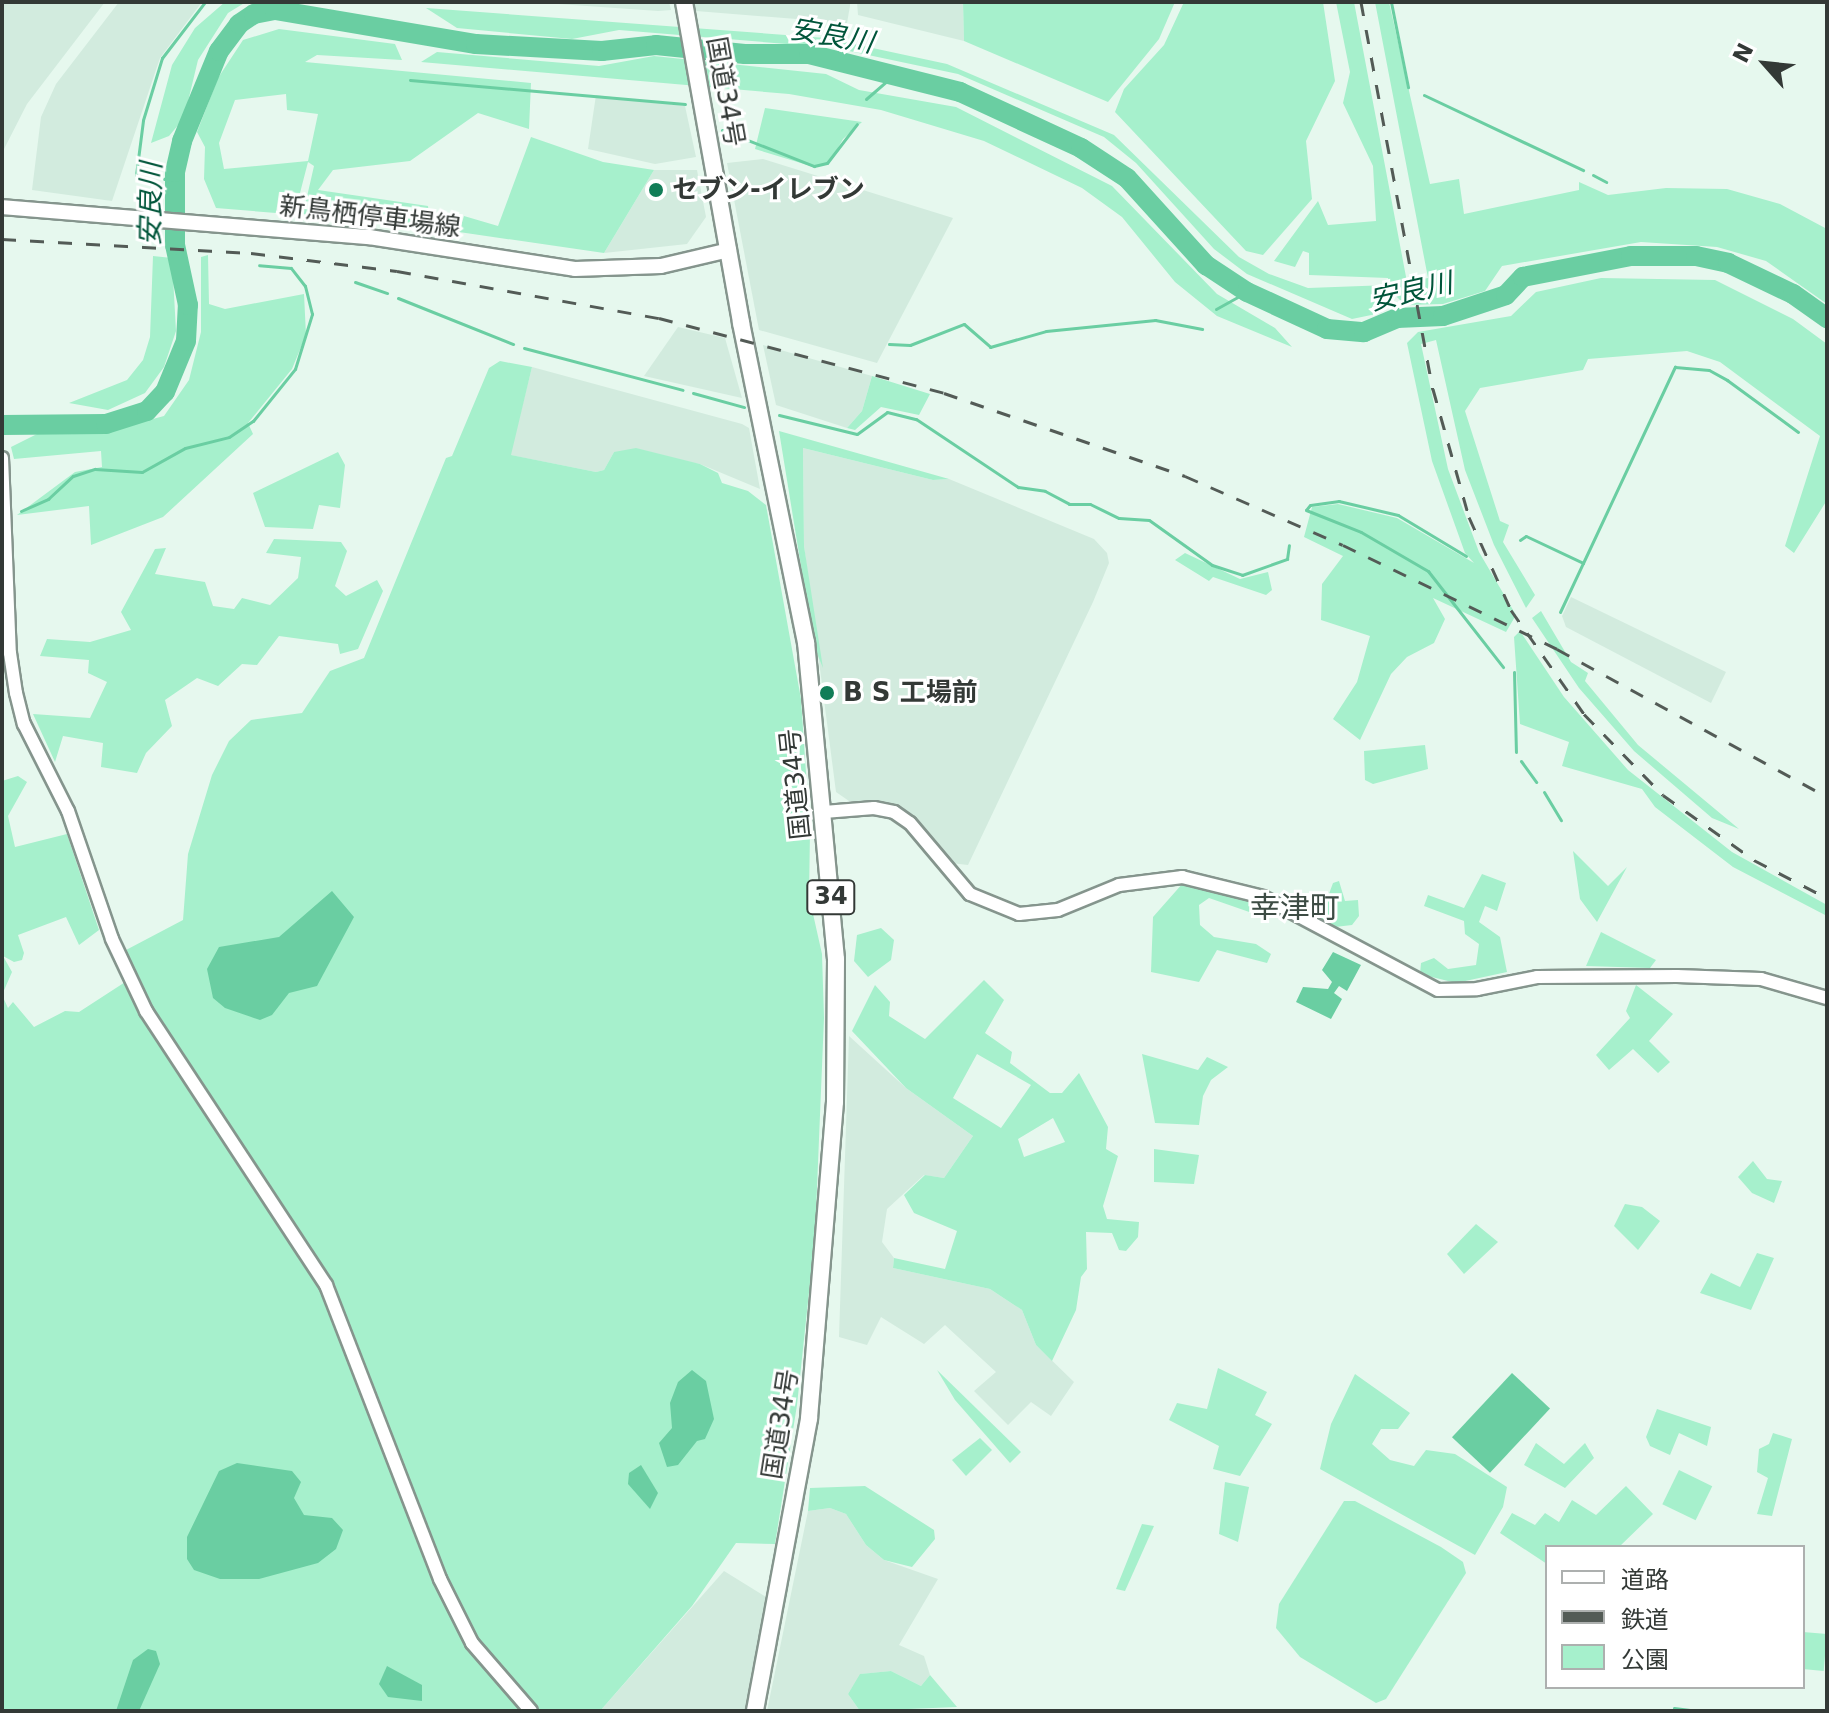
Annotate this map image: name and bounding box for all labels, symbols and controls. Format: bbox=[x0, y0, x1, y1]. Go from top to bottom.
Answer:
water label: 安良川 bbox=[788, 12, 876, 60]
north arrow bbox=[1725, 24, 1805, 104]
street label: 国道34号 bbox=[700, 35, 750, 149]
text: N bbox=[1728, 39, 1758, 67]
water label: 安良川 bbox=[133, 162, 169, 246]
place label: セブン-イレブン bbox=[672, 174, 865, 206]
marker: セブン-イレブン bbox=[647, 181, 665, 199]
street label: 新鳥栖停車場線 bbox=[278, 190, 462, 244]
water label: 安良川 bbox=[1366, 266, 1456, 318]
place label: B S 工場前 bbox=[843, 677, 978, 709]
marker: B S 工場前 bbox=[818, 684, 836, 702]
street label: 国道34号 bbox=[775, 727, 817, 841]
road number: 34 bbox=[805, 877, 857, 917]
district label: 幸津町 bbox=[1250, 890, 1340, 926]
street label: 国道34号 bbox=[757, 1367, 805, 1481]
legend bbox=[1545, 1545, 1805, 1689]
text: 道路 bbox=[1621, 1566, 1669, 1594]
text: 鉄道 bbox=[1621, 1606, 1669, 1634]
text: 公園 bbox=[1621, 1646, 1669, 1674]

